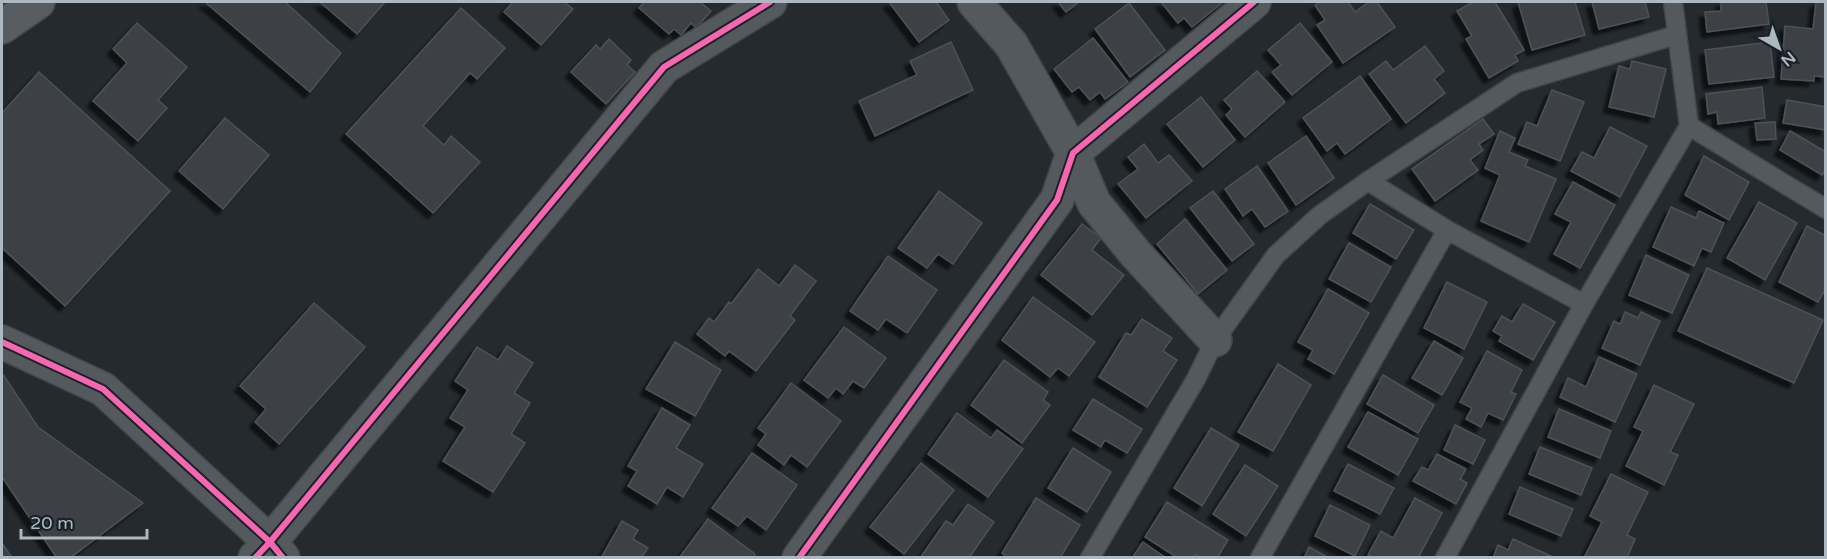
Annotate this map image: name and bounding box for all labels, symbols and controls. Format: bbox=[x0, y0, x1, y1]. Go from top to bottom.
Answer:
north arrow bbox=[1749, 18, 1809, 78]
text: N bbox=[1777, 47, 1799, 71]
scale bar bbox=[21, 502, 147, 540]
text: 20 m bbox=[30, 512, 74, 534]

